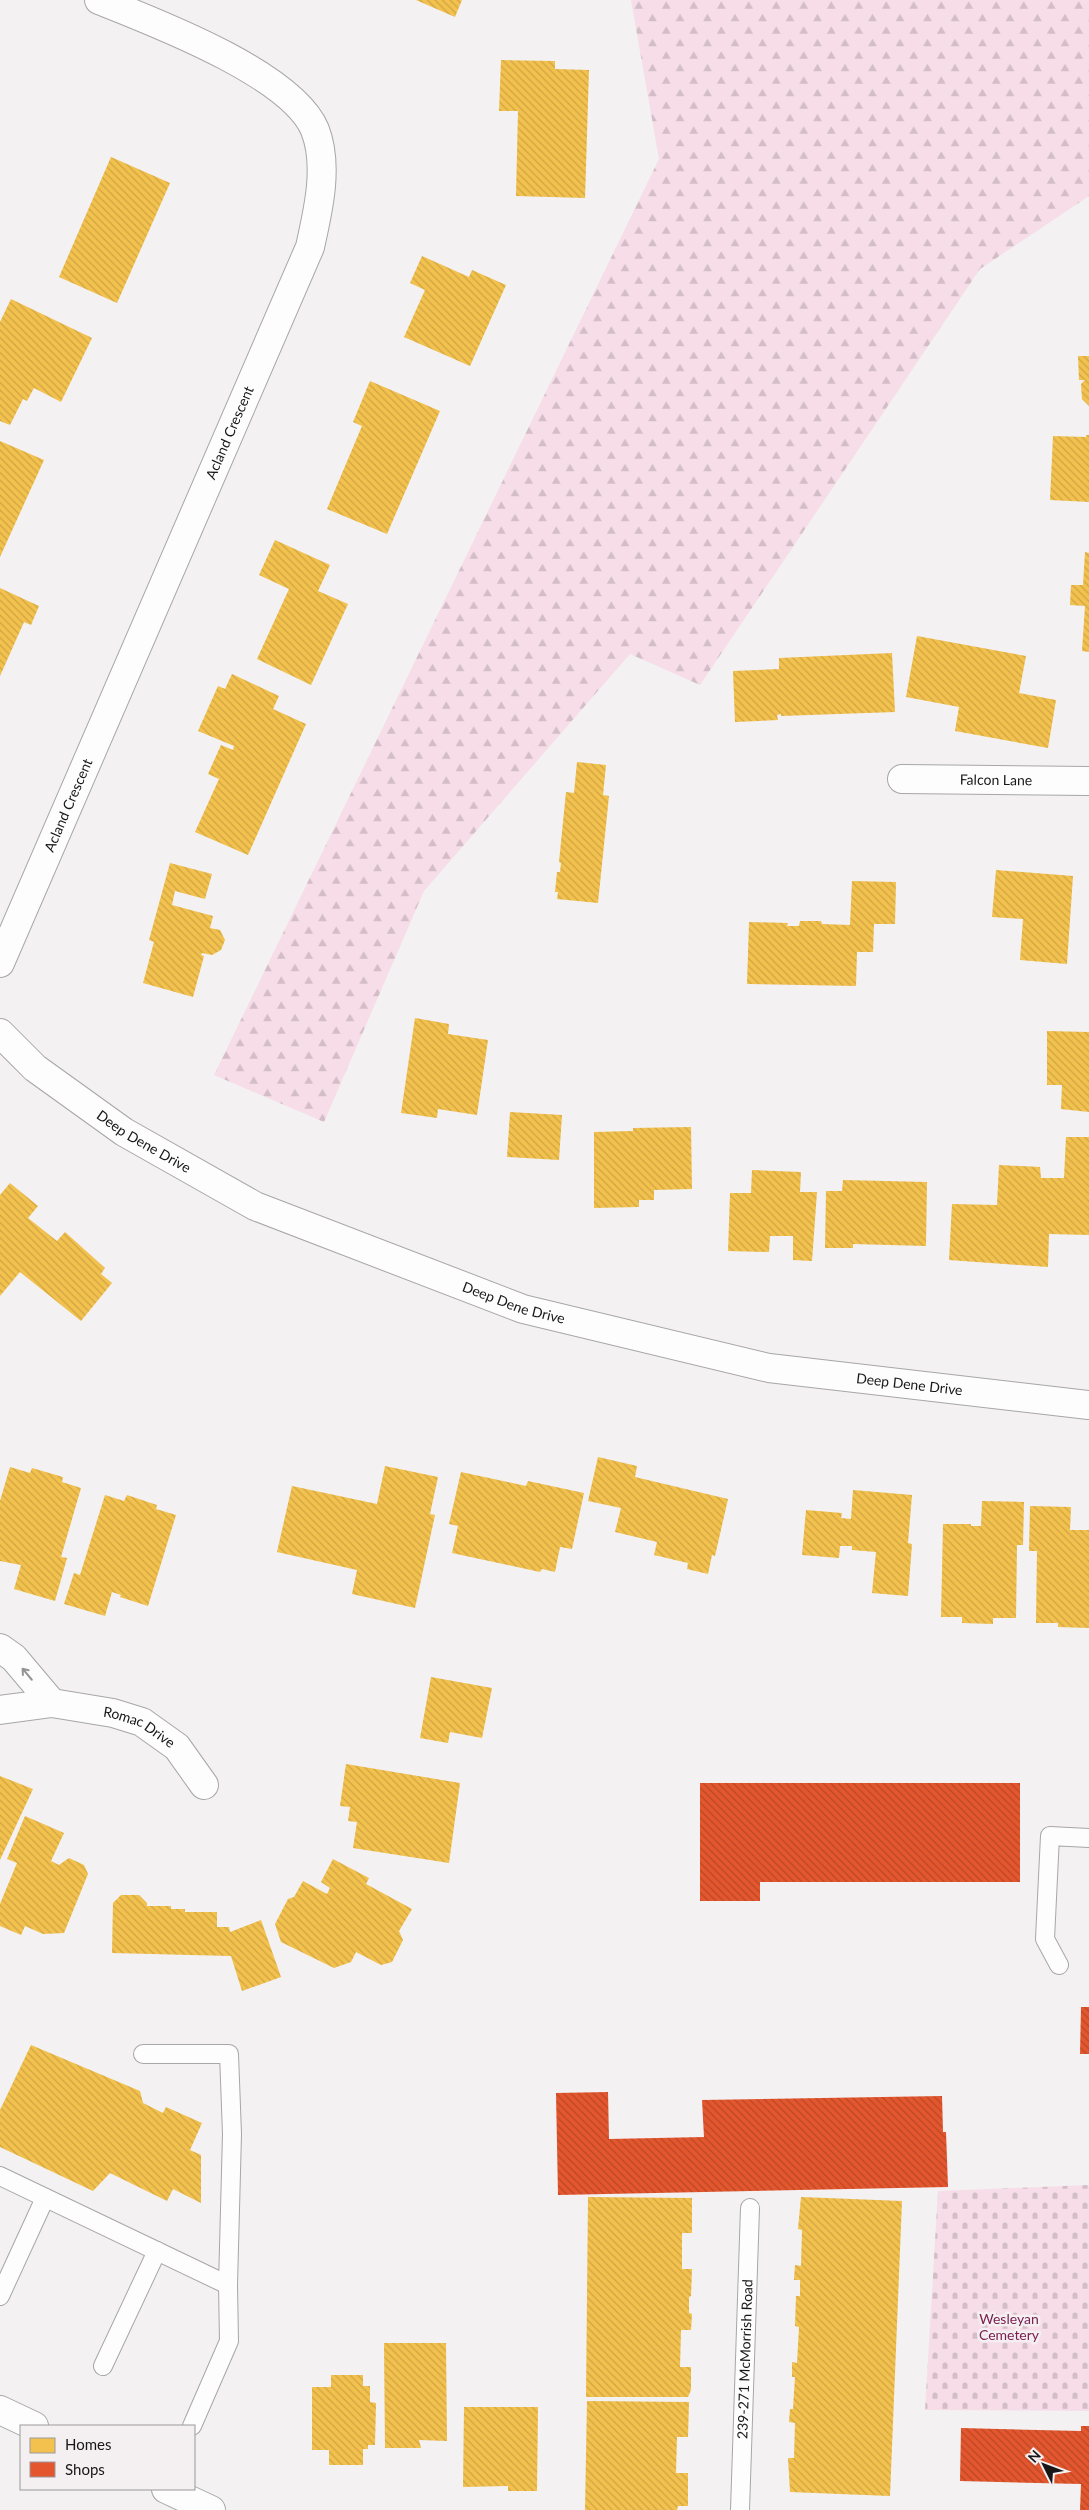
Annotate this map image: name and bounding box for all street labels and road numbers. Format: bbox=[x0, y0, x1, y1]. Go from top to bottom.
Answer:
street label: Acland Crescent bbox=[202, 383, 257, 482]
street label: Acland Crescent bbox=[40, 756, 96, 854]
street label: Falcon Lane bbox=[960, 771, 1032, 788]
street label: Deep Dene Drive bbox=[94, 1106, 194, 1176]
street label: Deep Dene Drive bbox=[460, 1278, 567, 1327]
street label: Deep Dene Drive bbox=[855, 1369, 964, 1398]
street label: Romac Drive bbox=[102, 1703, 179, 1751]
street label: 239-271 McMorrish Road bbox=[733, 2279, 756, 2439]

